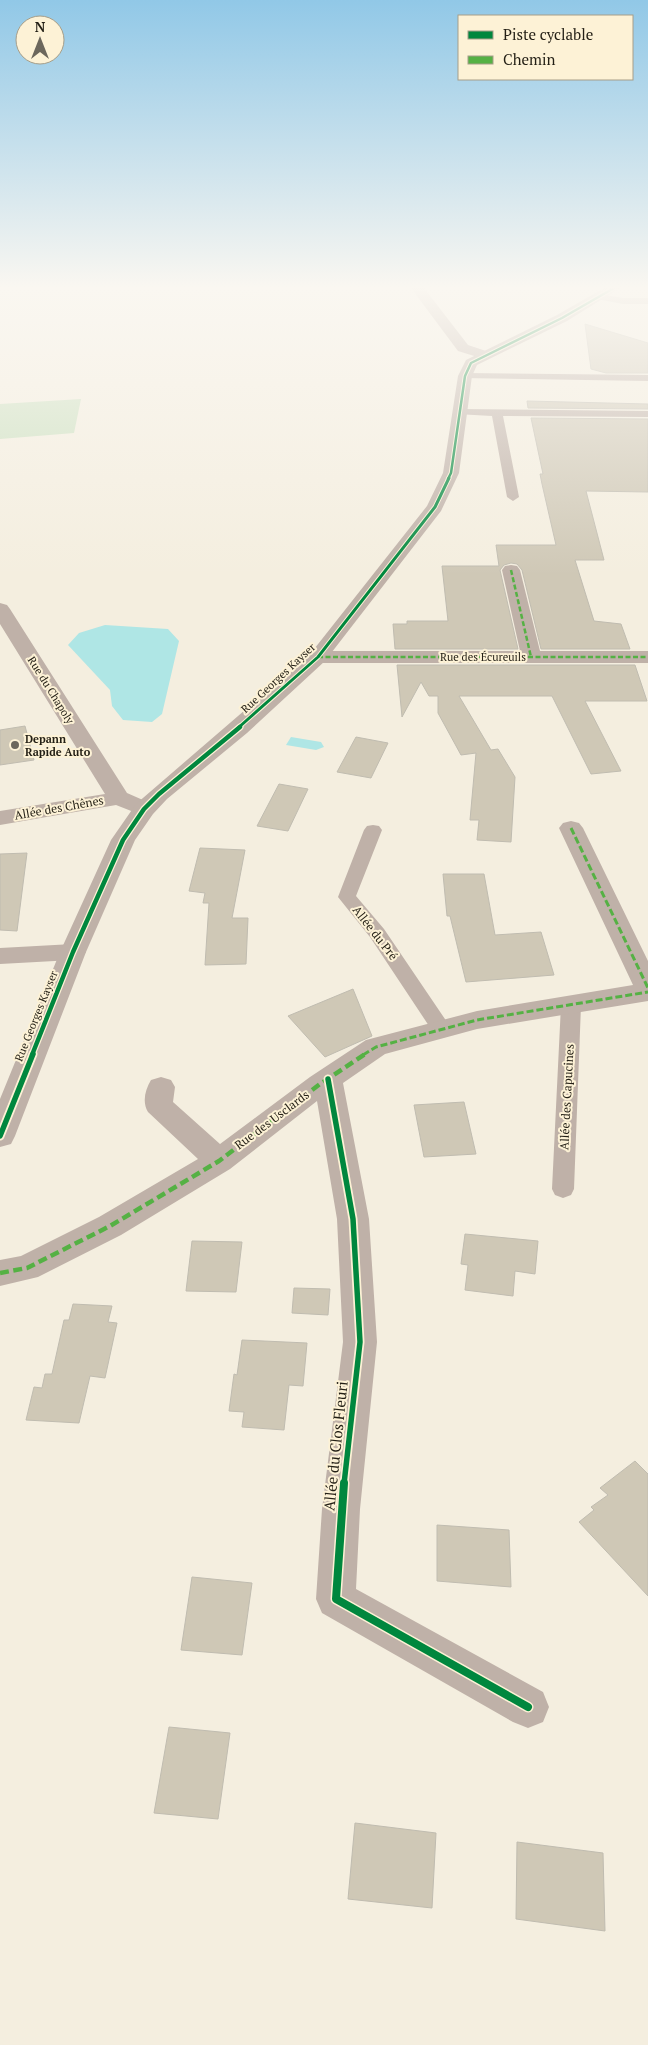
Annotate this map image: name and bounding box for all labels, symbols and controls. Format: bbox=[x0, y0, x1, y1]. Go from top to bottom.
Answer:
north arrow bbox=[15, 15, 65, 65]
legend bbox=[458, 15, 633, 80]
text: N bbox=[35, 17, 46, 36]
text: Piste cyclable bbox=[503, 24, 593, 44]
text: Chemin bbox=[503, 49, 555, 69]
street label: Rue Georges Kayser bbox=[238, 639, 319, 716]
street label: Rue des Écureuils bbox=[440, 650, 526, 664]
street label: Rue du Chapoly bbox=[25, 654, 78, 727]
place label: Depann Rapide Auto bbox=[25, 732, 91, 759]
marker: Depann Rapide Auto bbox=[9, 739, 21, 751]
street label: Allée des Chênes bbox=[13, 792, 105, 823]
street label: Allée du Pré bbox=[350, 903, 401, 963]
street label: Rue Georges Kayser bbox=[11, 968, 61, 1063]
street label: Allée des Capucines bbox=[556, 1044, 577, 1150]
street label: Rue des Usclards bbox=[232, 1087, 312, 1152]
street label: Allée du Clos Fleuri bbox=[318, 1380, 352, 1512]

